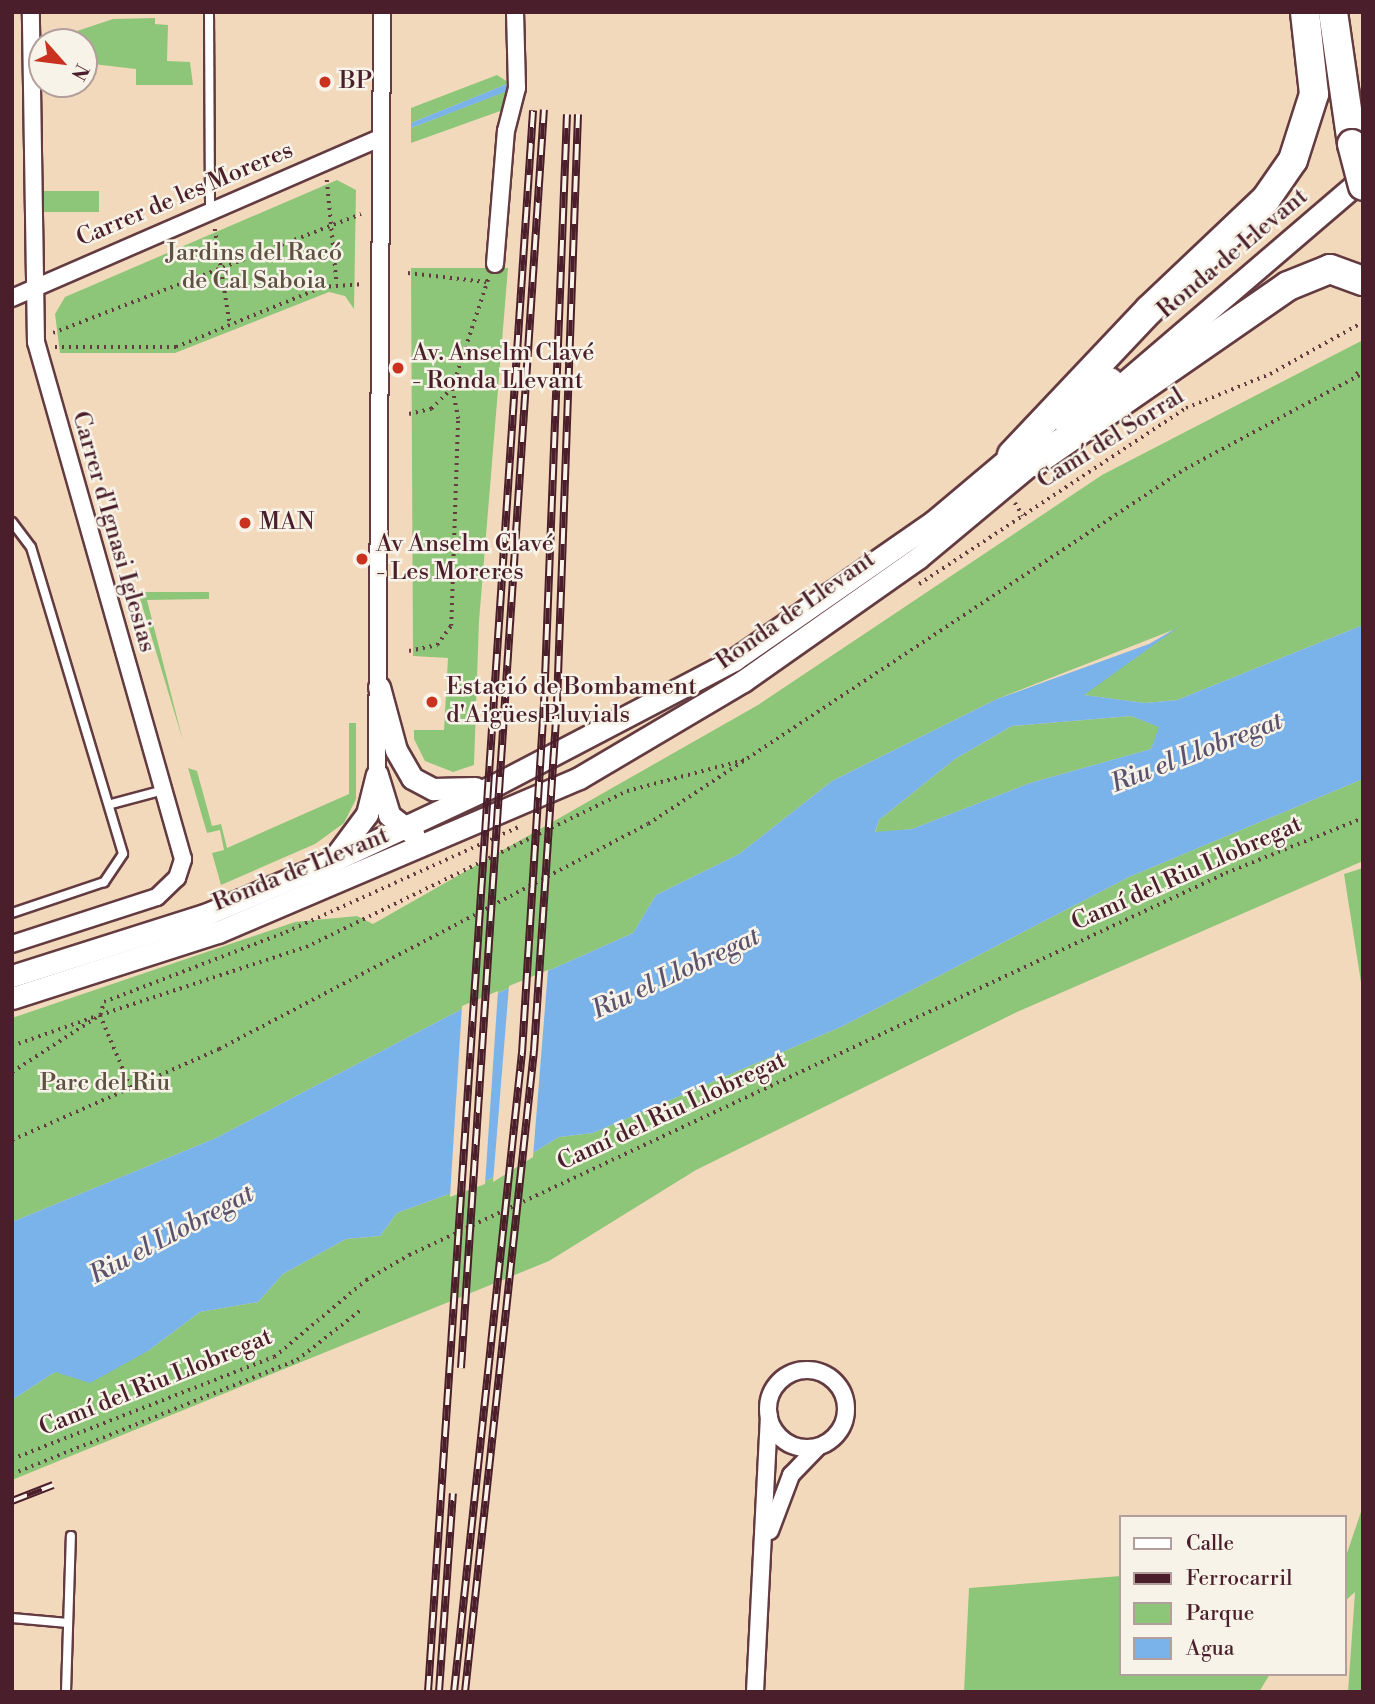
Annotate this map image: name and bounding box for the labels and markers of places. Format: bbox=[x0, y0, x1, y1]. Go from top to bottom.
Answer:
place label: BP bbox=[339, 68, 372, 96]
marker: BP bbox=[317, 74, 333, 90]
place label: Av. Anselm Clavé - Ronda Llevant bbox=[412, 340, 594, 396]
marker: Av. Anselm Clavé - Ronda Llevant bbox=[390, 360, 406, 376]
place label: MAN bbox=[259, 509, 315, 537]
marker: MAN bbox=[237, 515, 253, 531]
place label: Av Anselm Clavé - Les Moreres bbox=[376, 531, 554, 587]
marker: Av Anselm Clavé - Les Moreres bbox=[354, 551, 370, 567]
place label: Estació de Bombament d'Aigües Pluvials bbox=[446, 674, 697, 730]
marker: Estació de Bombament d'Aigües Pluvials bbox=[424, 694, 440, 710]

